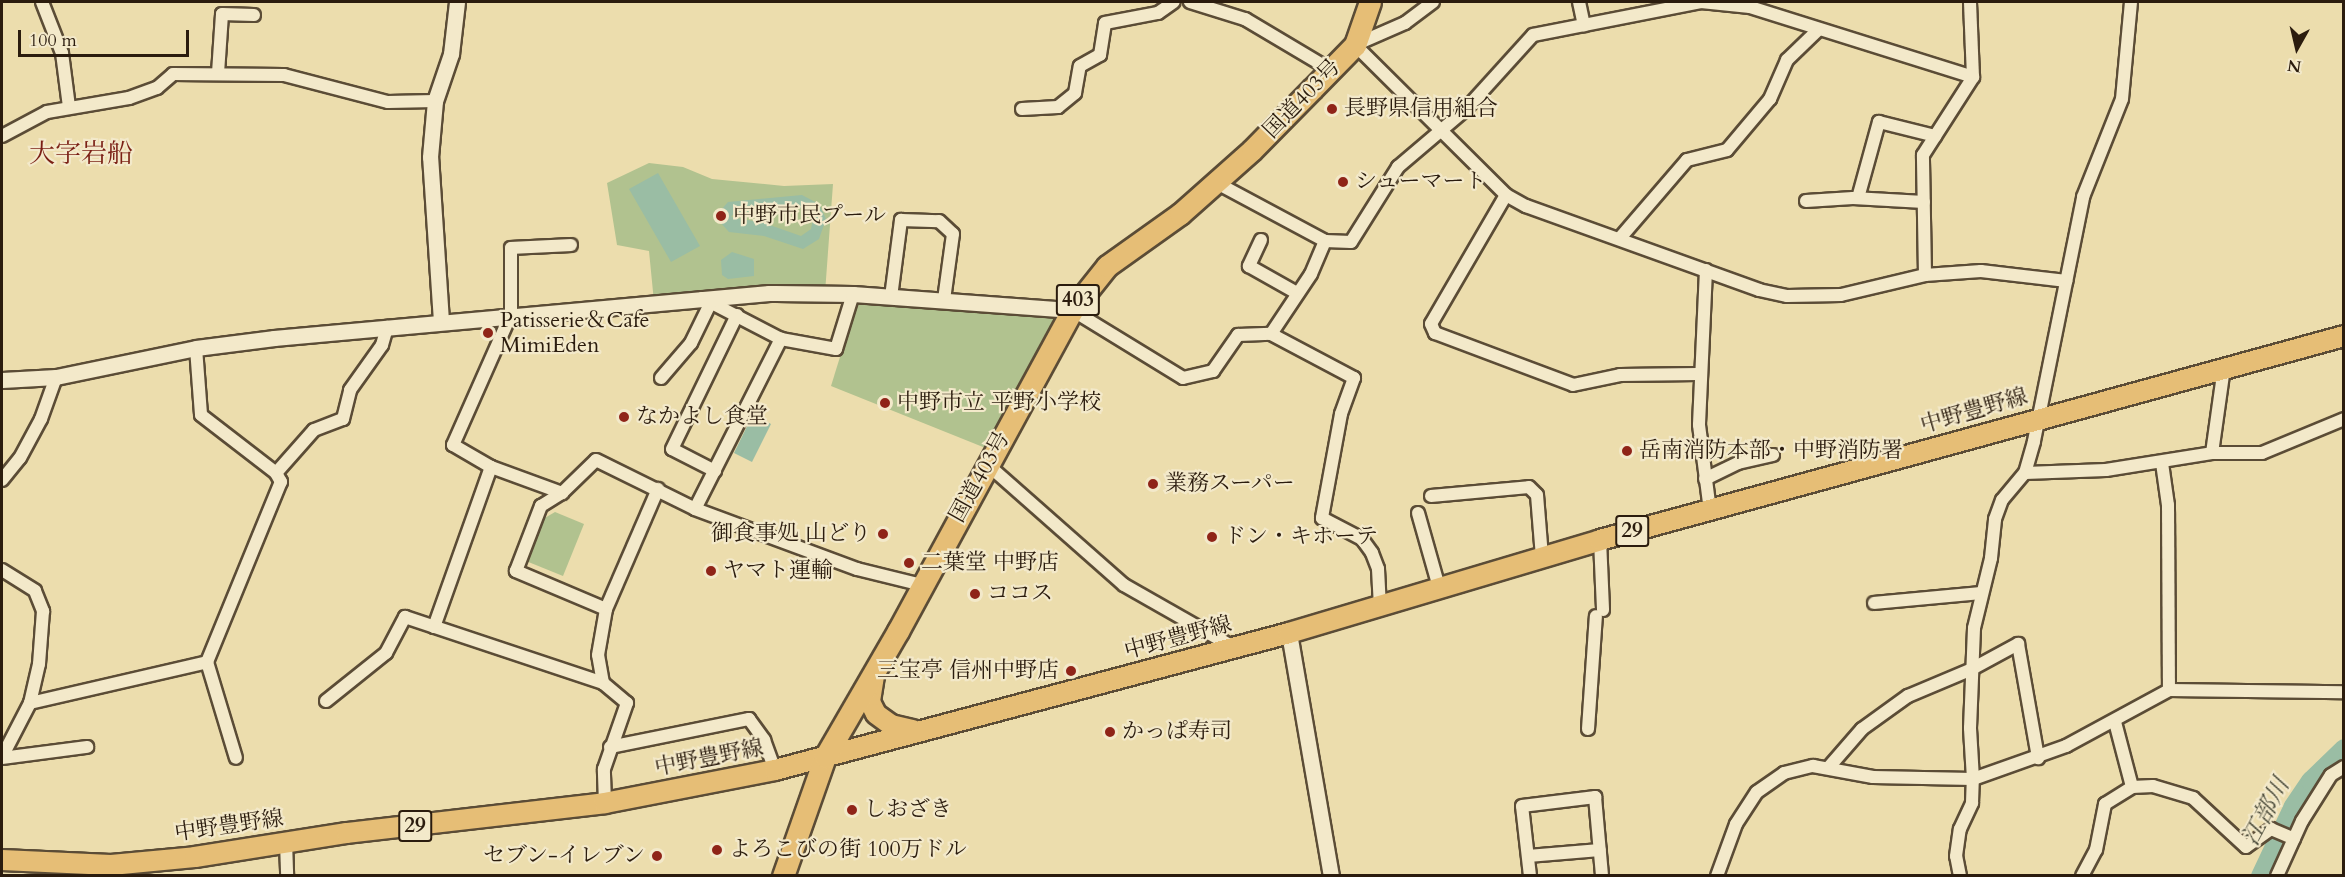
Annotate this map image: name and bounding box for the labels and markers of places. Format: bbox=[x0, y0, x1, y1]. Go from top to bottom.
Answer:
place label: 長野県信用組合 bbox=[1344, 96, 1498, 122]
marker: 長野県信用組合 bbox=[1325, 102, 1339, 116]
place label: シューマート bbox=[1355, 169, 1487, 195]
marker: シューマート bbox=[1336, 175, 1350, 189]
place label: 中野市民プール bbox=[733, 203, 886, 229]
marker: 中野市民プール bbox=[714, 209, 728, 223]
place label: Patisserie＆Cafe MimiEden bbox=[500, 307, 650, 358]
marker: Patisserie＆Cafe MimiEden bbox=[481, 326, 495, 340]
place label: 中野市立 平野小学校 bbox=[897, 390, 1101, 416]
marker: 中野市立 平野小学校 bbox=[878, 396, 892, 410]
place label: なかよし食堂 bbox=[636, 404, 768, 430]
marker: なかよし食堂 bbox=[617, 410, 631, 424]
place label: 岳南消防本部・中野消防署 bbox=[1639, 438, 1903, 464]
marker: 岳南消防本部・中野消防署 bbox=[1620, 444, 1634, 458]
place label: 業務スーパー bbox=[1165, 471, 1296, 497]
marker: 業務スーパー bbox=[1146, 477, 1160, 491]
place label: 御食事処 山どり bbox=[711, 521, 871, 547]
place label: ドン・キホーテ bbox=[1224, 524, 1378, 550]
marker: 御食事処 山どり bbox=[876, 527, 890, 541]
marker: ドン・キホーテ bbox=[1205, 530, 1219, 544]
place label: 二葉堂 中野店 bbox=[921, 550, 1059, 576]
marker: 二葉堂 中野店 bbox=[902, 556, 916, 570]
place label: ヤマト運輸 bbox=[723, 558, 833, 584]
marker: ヤマト運輸 bbox=[704, 564, 718, 578]
place label: ココス bbox=[987, 581, 1053, 607]
marker: ココス bbox=[968, 587, 982, 601]
place label: 三宝亭 信州中野店 bbox=[877, 658, 1059, 684]
marker: 三宝亭 信州中野店 bbox=[1064, 664, 1078, 678]
place label: かっぱ寿司 bbox=[1122, 719, 1232, 745]
marker: かっぱ寿司 bbox=[1103, 725, 1117, 739]
place label: しおざき bbox=[864, 797, 952, 823]
marker: しおざき bbox=[845, 803, 859, 817]
place label: よろこびの街 100万ドル bbox=[729, 837, 967, 863]
place label: セブン-イレブン bbox=[481, 843, 645, 869]
marker: よろこびの街 100万ドル bbox=[710, 843, 724, 857]
marker: セブン-イレブン bbox=[650, 849, 664, 863]

